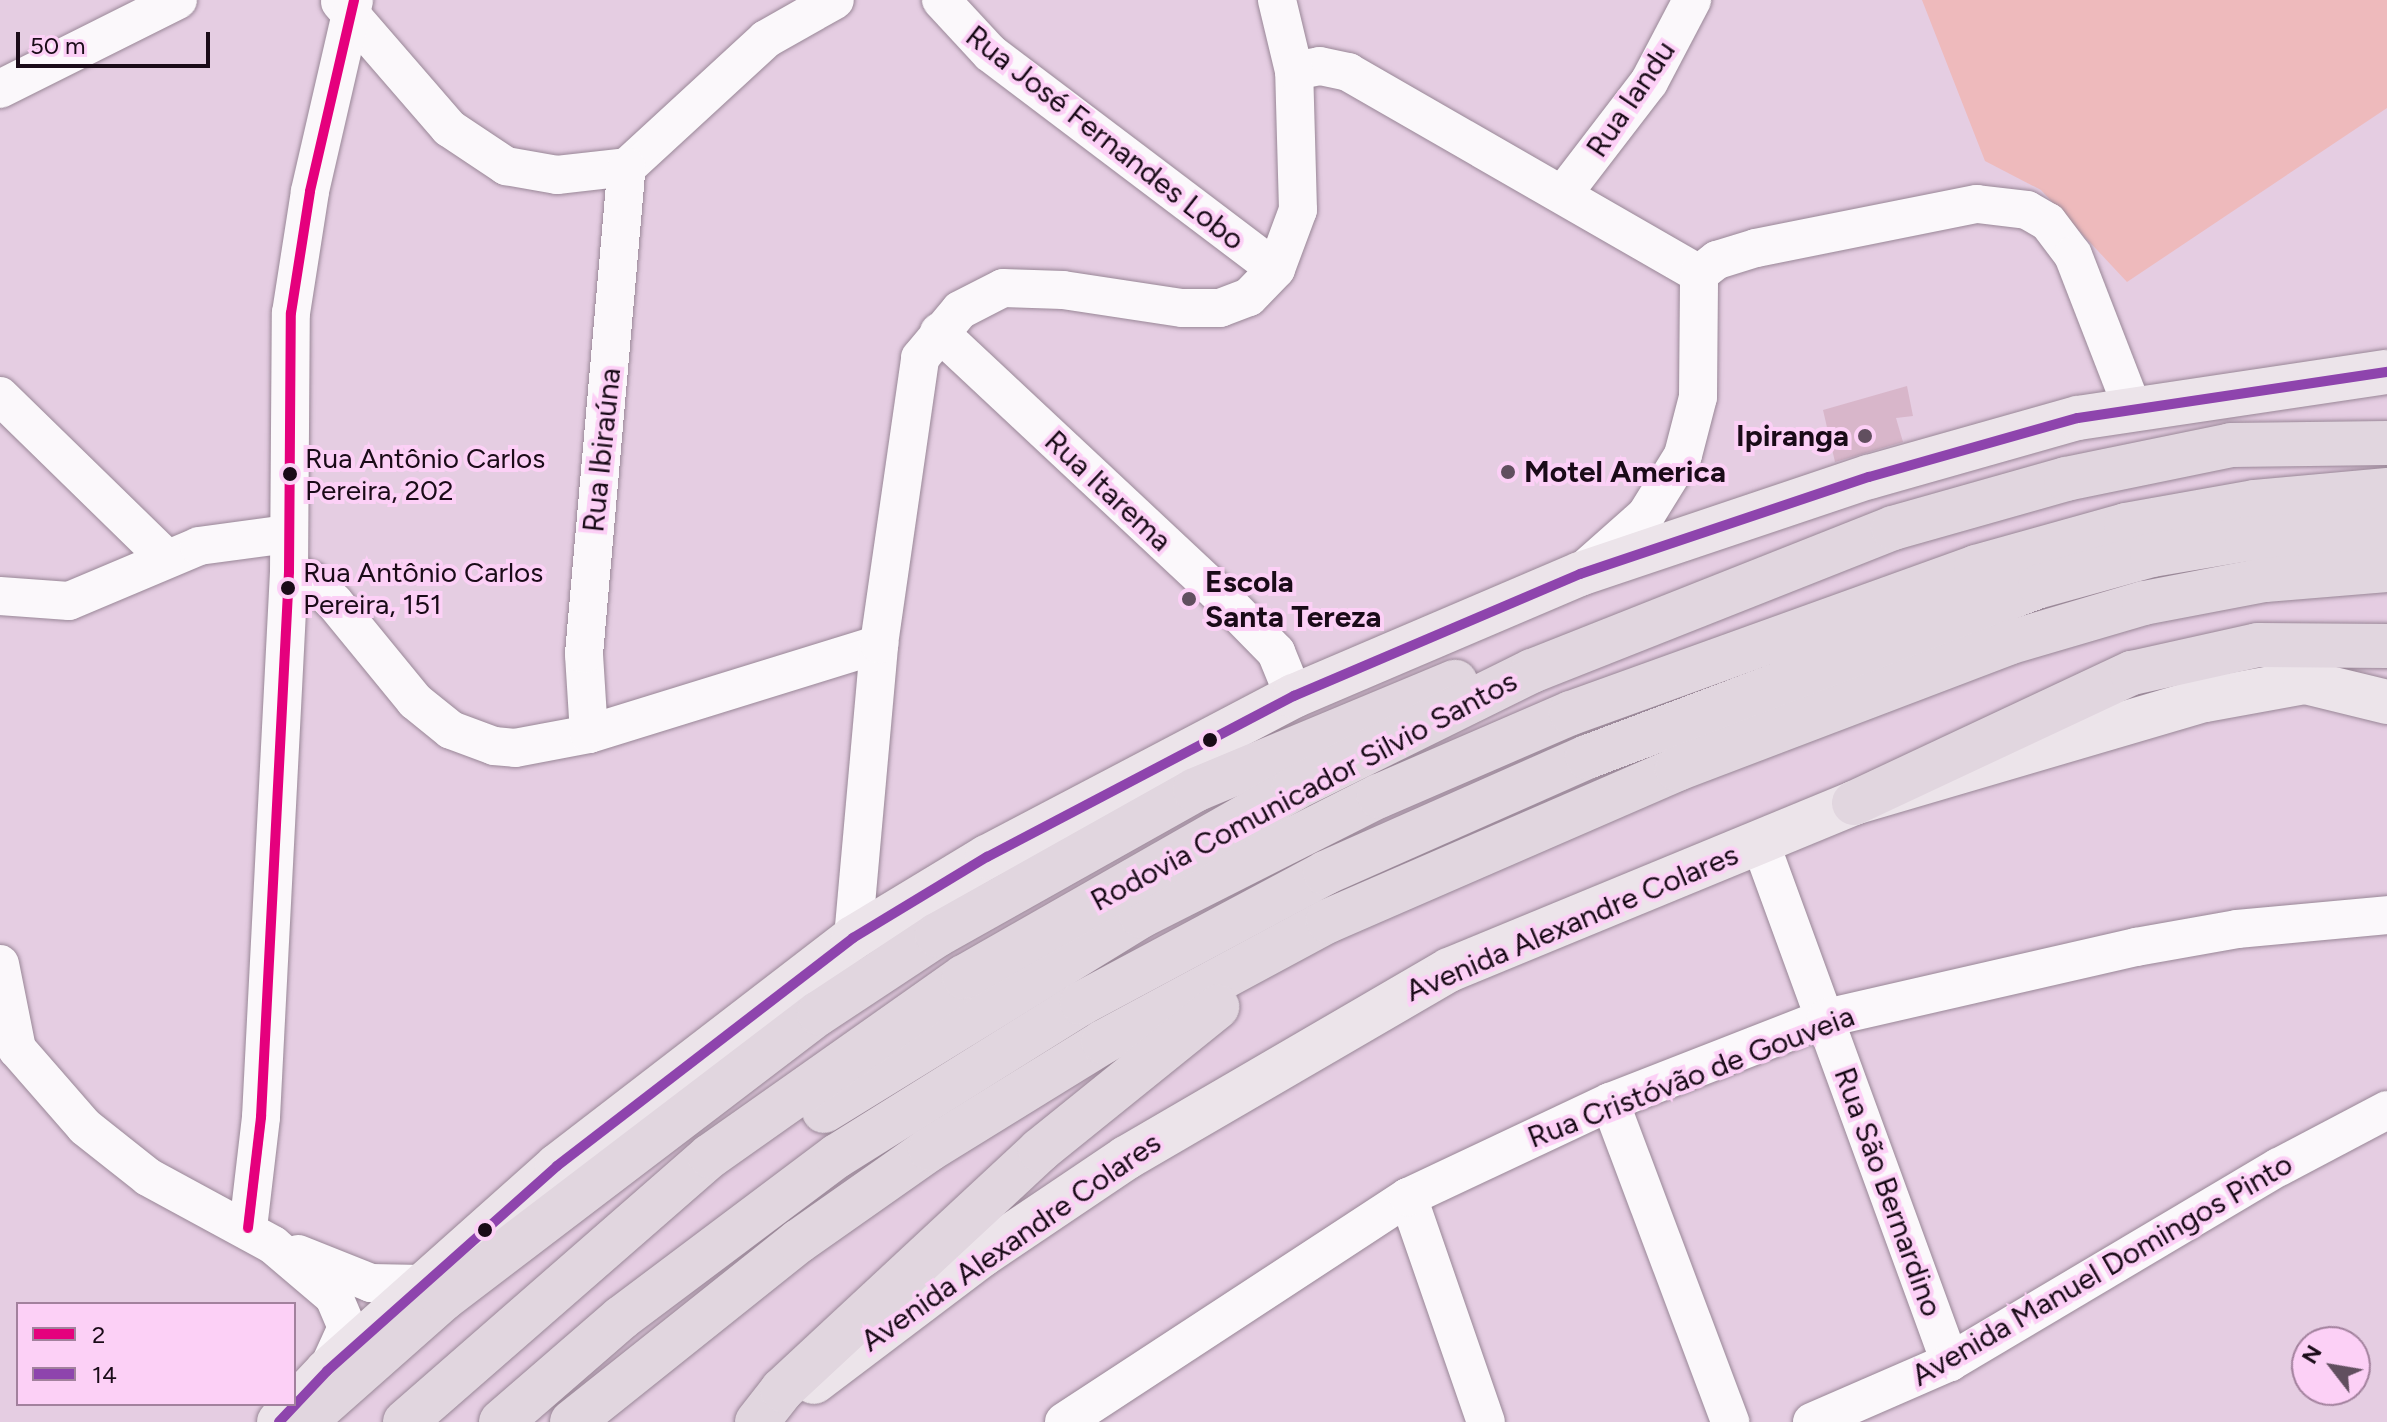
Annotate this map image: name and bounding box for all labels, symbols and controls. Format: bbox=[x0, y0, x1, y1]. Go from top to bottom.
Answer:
scale bar bbox=[20, 16, 214, 66]
street label: Rua José Fernandes Lobo bbox=[959, 18, 1251, 258]
text: 50 m bbox=[30, 31, 86, 60]
street label: Rua Iandu bbox=[1579, 34, 1683, 164]
street label: Rua Ibiraúna bbox=[575, 366, 629, 534]
place label: Ipiranga bbox=[1736, 418, 1849, 454]
street label: Rua Itarema bbox=[1037, 423, 1179, 559]
marker: Ipiranga bbox=[1856, 427, 1874, 445]
place label: Rua Antônio Carlos Pereira, 202 bbox=[305, 441, 545, 507]
place label: Motel America bbox=[1524, 454, 1726, 490]
marker: Motel America bbox=[1499, 463, 1517, 481]
marker: Rua Antônio Carlos Pereira, 202 bbox=[282, 466, 298, 482]
place label: Rua Antônio Carlos Pereira, 151 bbox=[303, 555, 543, 621]
place label: Escola Santa Tereza bbox=[1205, 564, 1382, 634]
marker: Rua Antônio Carlos Pereira, 151 bbox=[280, 580, 296, 596]
marker: Escola Santa Tereza bbox=[1180, 590, 1198, 608]
street label: Rodovia Comunicador Silvio Santos bbox=[1085, 663, 1523, 919]
unlabelled marker bbox=[1202, 732, 1218, 748]
street label: Avenida Alexandre Colares bbox=[1400, 837, 1744, 1009]
street label: Rua Cristóvão de Gouveia bbox=[1523, 998, 1859, 1156]
street label: Rua São Bernardino bbox=[1826, 1063, 1950, 1321]
street label: Avenida Alexandre Colares bbox=[854, 1125, 1168, 1359]
street label: Avenida Manuel Domingos Pinto bbox=[1905, 1146, 2299, 1394]
unlabelled marker bbox=[477, 1222, 493, 1238]
legend bbox=[16, 1302, 296, 1406]
text: 2 bbox=[92, 1320, 105, 1349]
north arrow bbox=[2291, 1326, 2371, 1406]
text: N bbox=[2296, 1340, 2328, 1369]
text: 14 bbox=[92, 1360, 117, 1389]

